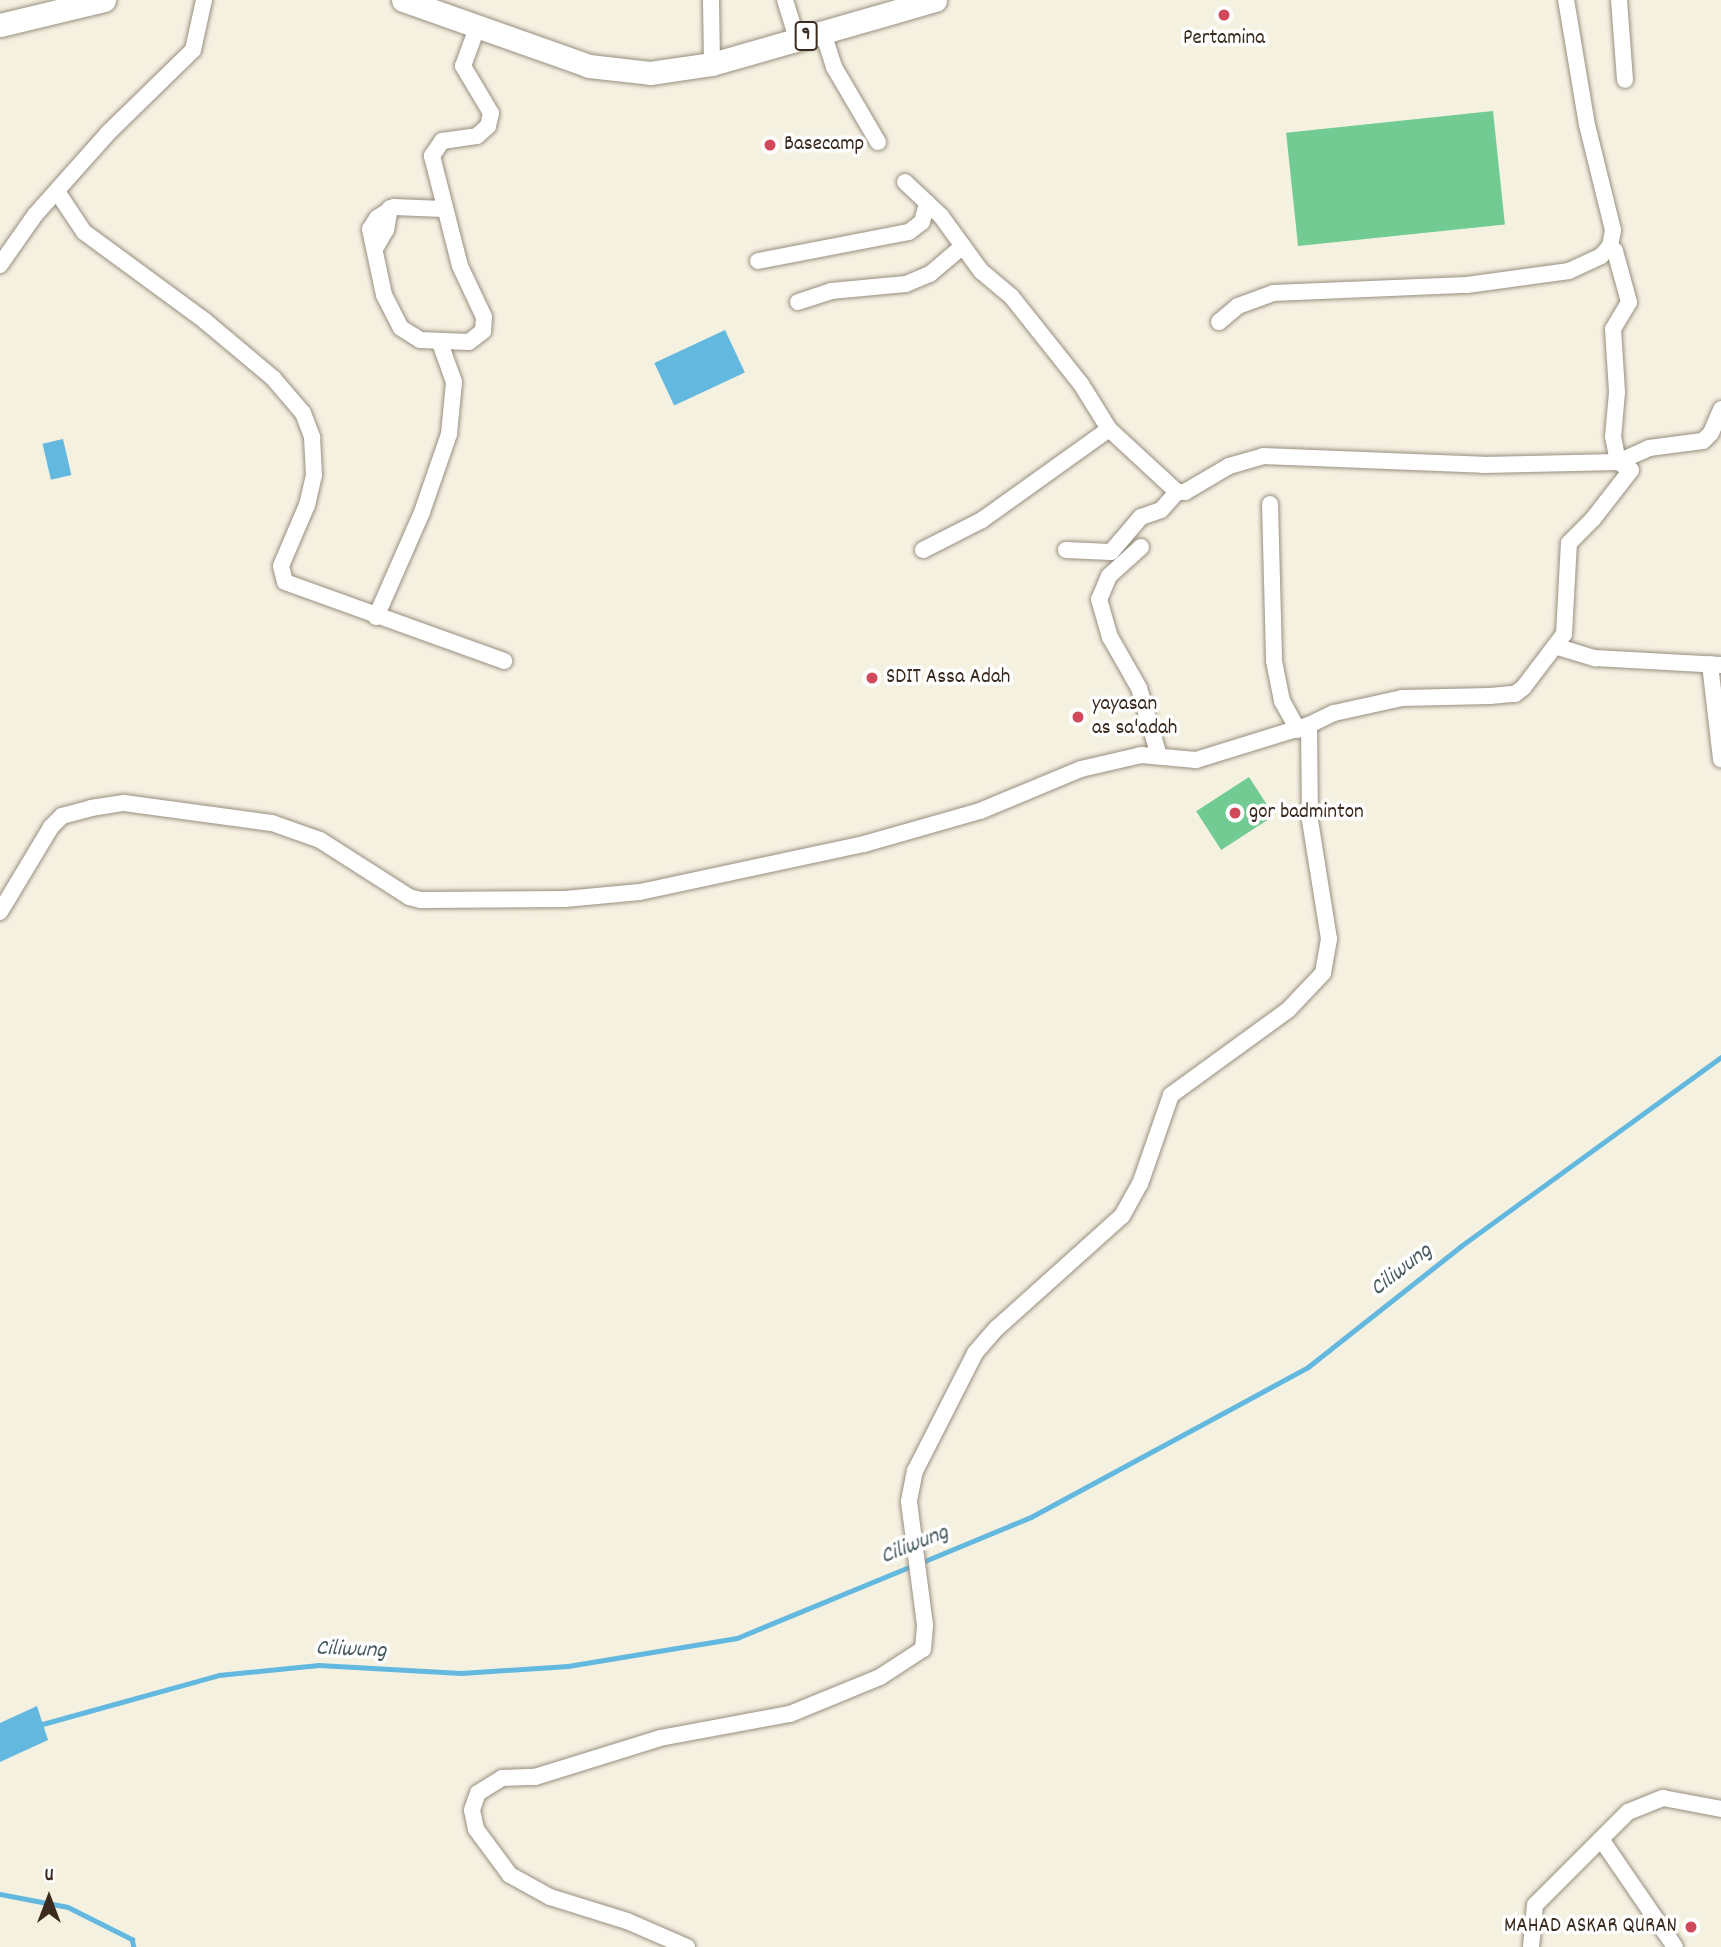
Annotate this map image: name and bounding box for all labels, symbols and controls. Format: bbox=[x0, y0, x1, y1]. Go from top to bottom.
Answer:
marker: Pertamina bbox=[1216, 7, 1232, 23]
road number: 9 bbox=[794, 20, 818, 52]
place label: Pertamina bbox=[1183, 26, 1265, 52]
place label: Basecamp bbox=[784, 132, 864, 158]
marker: Basecamp bbox=[762, 137, 778, 153]
place label: SDIT Assa Adah bbox=[886, 665, 1010, 691]
marker: SDIT Assa Adah bbox=[864, 670, 880, 686]
place label: yayasan as sa'adah bbox=[1092, 692, 1177, 742]
marker: yayasan as sa'adah bbox=[1070, 709, 1086, 725]
place label: gor badminton bbox=[1249, 800, 1364, 826]
marker: gor badminton bbox=[1227, 805, 1243, 821]
water label: Ciliwung bbox=[1366, 1238, 1438, 1304]
water label: Ciliwung bbox=[877, 1520, 953, 1572]
water label: Ciliwung bbox=[315, 1636, 387, 1666]
north arrow bbox=[14, 1863, 84, 1933]
text: U bbox=[44, 1863, 54, 1890]
place label: MAHAD ASKAR QURAN bbox=[1504, 1914, 1677, 1940]
marker: MAHAD ASKAR QURAN bbox=[1683, 1919, 1699, 1935]

